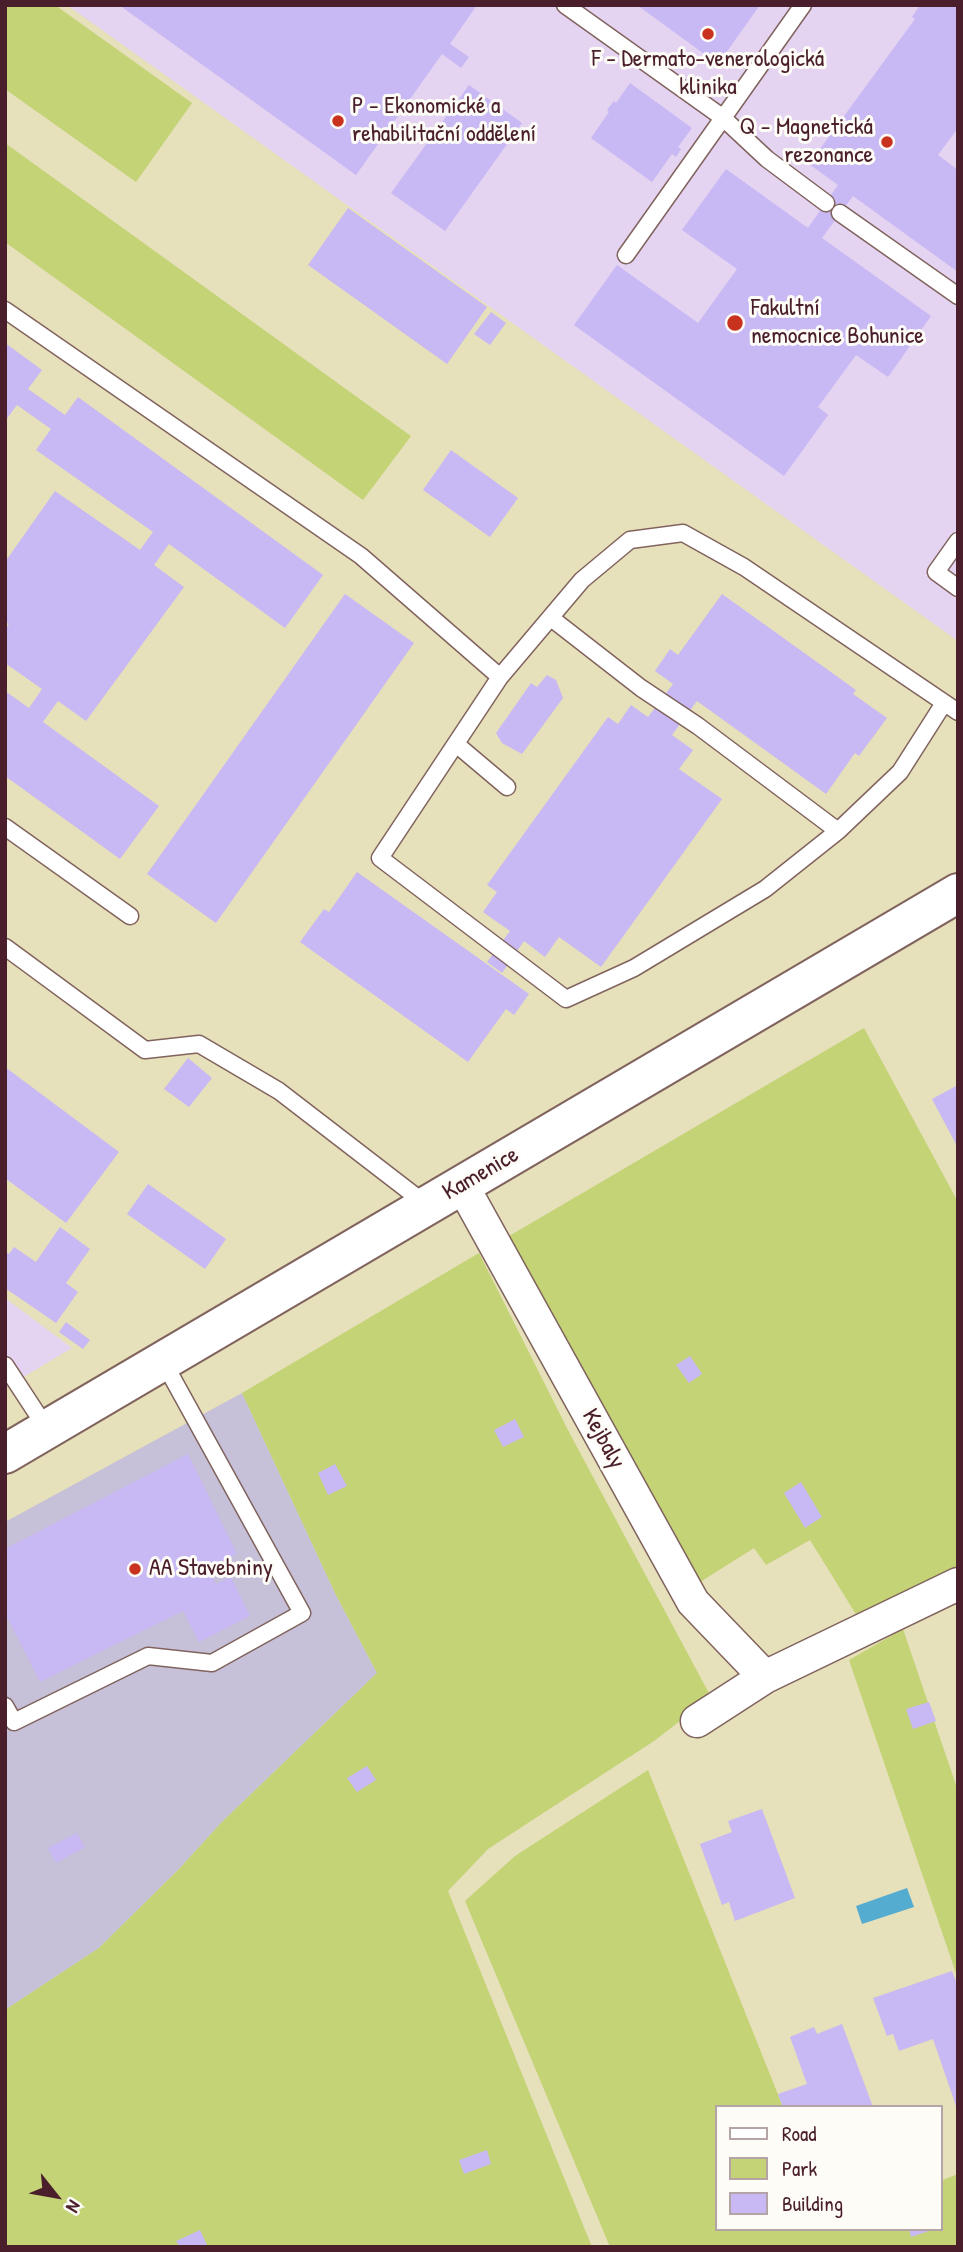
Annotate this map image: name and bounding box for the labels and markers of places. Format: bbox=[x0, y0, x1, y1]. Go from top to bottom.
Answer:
marker: F - Dermato-venerologická klinika bbox=[700, 26, 716, 42]
place label: F - Dermato-venerologická klinika bbox=[592, 46, 824, 102]
place label: P - Ekonomické a rehabilitační oddělení bbox=[352, 93, 536, 149]
marker: P - Ekonomické a rehabilitační oddělení bbox=[330, 113, 346, 129]
place label: Q - Magnetická rezonance bbox=[739, 114, 873, 170]
marker: Q - Magnetická rezonance bbox=[879, 134, 895, 150]
place label: Fakultní nemocnice Bohunice bbox=[751, 295, 924, 351]
marker: Fakultní nemocnice Bohunice bbox=[725, 313, 745, 333]
place label: AA Stavebniny bbox=[149, 1555, 273, 1583]
marker: AA Stavebniny bbox=[127, 1561, 143, 1577]

